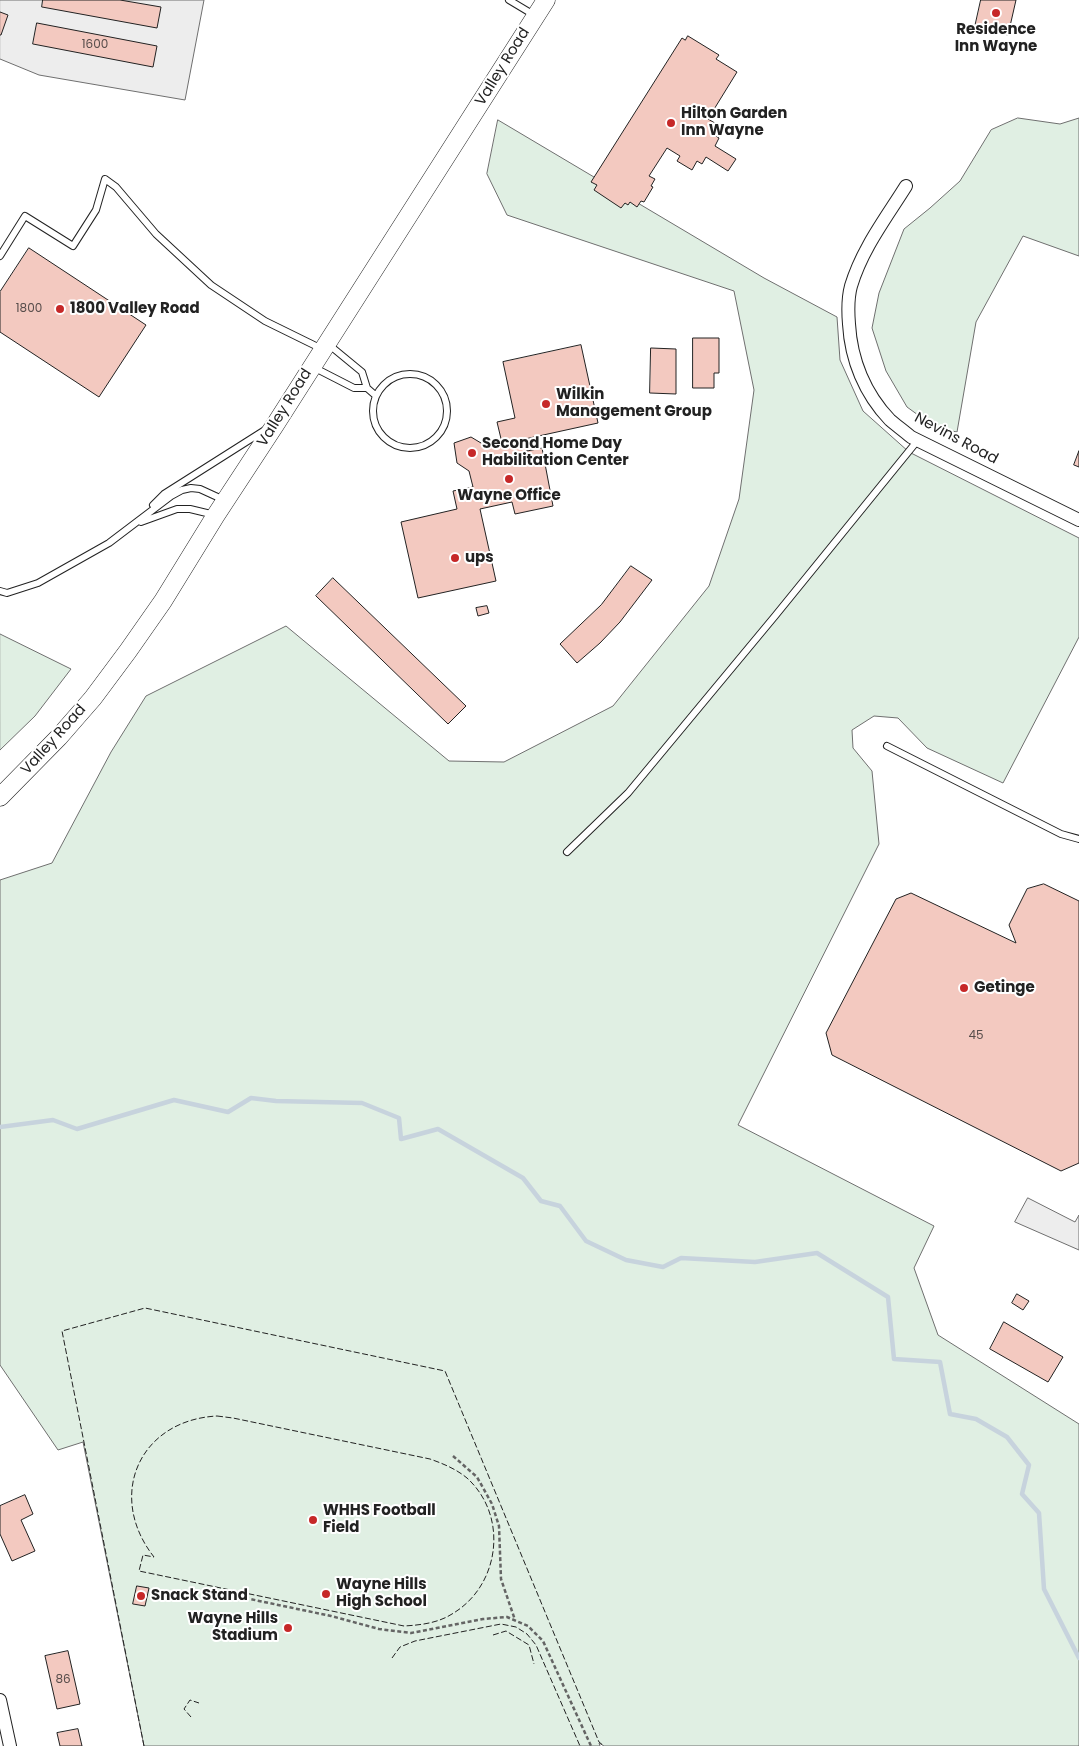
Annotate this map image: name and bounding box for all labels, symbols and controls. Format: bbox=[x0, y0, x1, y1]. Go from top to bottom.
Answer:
marker: Residence Inn Wayne bbox=[990, 7, 1002, 19]
place label: Residence Inn Wayne bbox=[955, 21, 1037, 56]
street label: Valley Road bbox=[472, 25, 534, 109]
house number: 1600 bbox=[82, 38, 108, 52]
place label: Hilton Garden Inn Wayne bbox=[681, 105, 787, 140]
marker: Hilton Garden Inn Wayne bbox=[665, 117, 677, 129]
place label: 1800 Valley Road bbox=[70, 300, 200, 318]
house number: 1800 bbox=[16, 302, 42, 316]
marker: 1800 Valley Road bbox=[54, 303, 66, 315]
street label: Valley Road bbox=[254, 366, 316, 450]
place label: Wilkin Management Group bbox=[556, 386, 712, 421]
marker: Wilkin Management Group bbox=[540, 398, 552, 410]
street label: Nevins Road bbox=[911, 409, 1001, 469]
place label: Second Home Day Habilitation Center bbox=[482, 435, 629, 470]
marker: Second Home Day Habilitation Center bbox=[466, 447, 478, 459]
marker: Wayne Office bbox=[503, 473, 515, 485]
place label: Wayne Office bbox=[457, 487, 561, 505]
place label: ups bbox=[465, 549, 494, 567]
marker: ups bbox=[449, 552, 461, 564]
street label: Valley Road bbox=[18, 701, 90, 779]
place label: Getinge bbox=[974, 979, 1035, 997]
marker: Getinge bbox=[958, 982, 970, 994]
house number: 45 bbox=[968, 1029, 984, 1043]
place label: WHHS Football Field bbox=[323, 1502, 436, 1537]
marker: WHHS Football Field bbox=[307, 1514, 319, 1526]
place label: Wayne Hills High School bbox=[336, 1576, 427, 1611]
place label: Snack Stand bbox=[151, 1587, 248, 1605]
marker: Wayne Hills High School bbox=[320, 1588, 332, 1600]
marker: Snack Stand bbox=[135, 1590, 147, 1602]
place label: Wayne Hills Stadium bbox=[187, 1610, 278, 1645]
marker: Wayne Hills Stadium bbox=[282, 1622, 294, 1634]
house number: 86 bbox=[55, 1673, 71, 1687]

